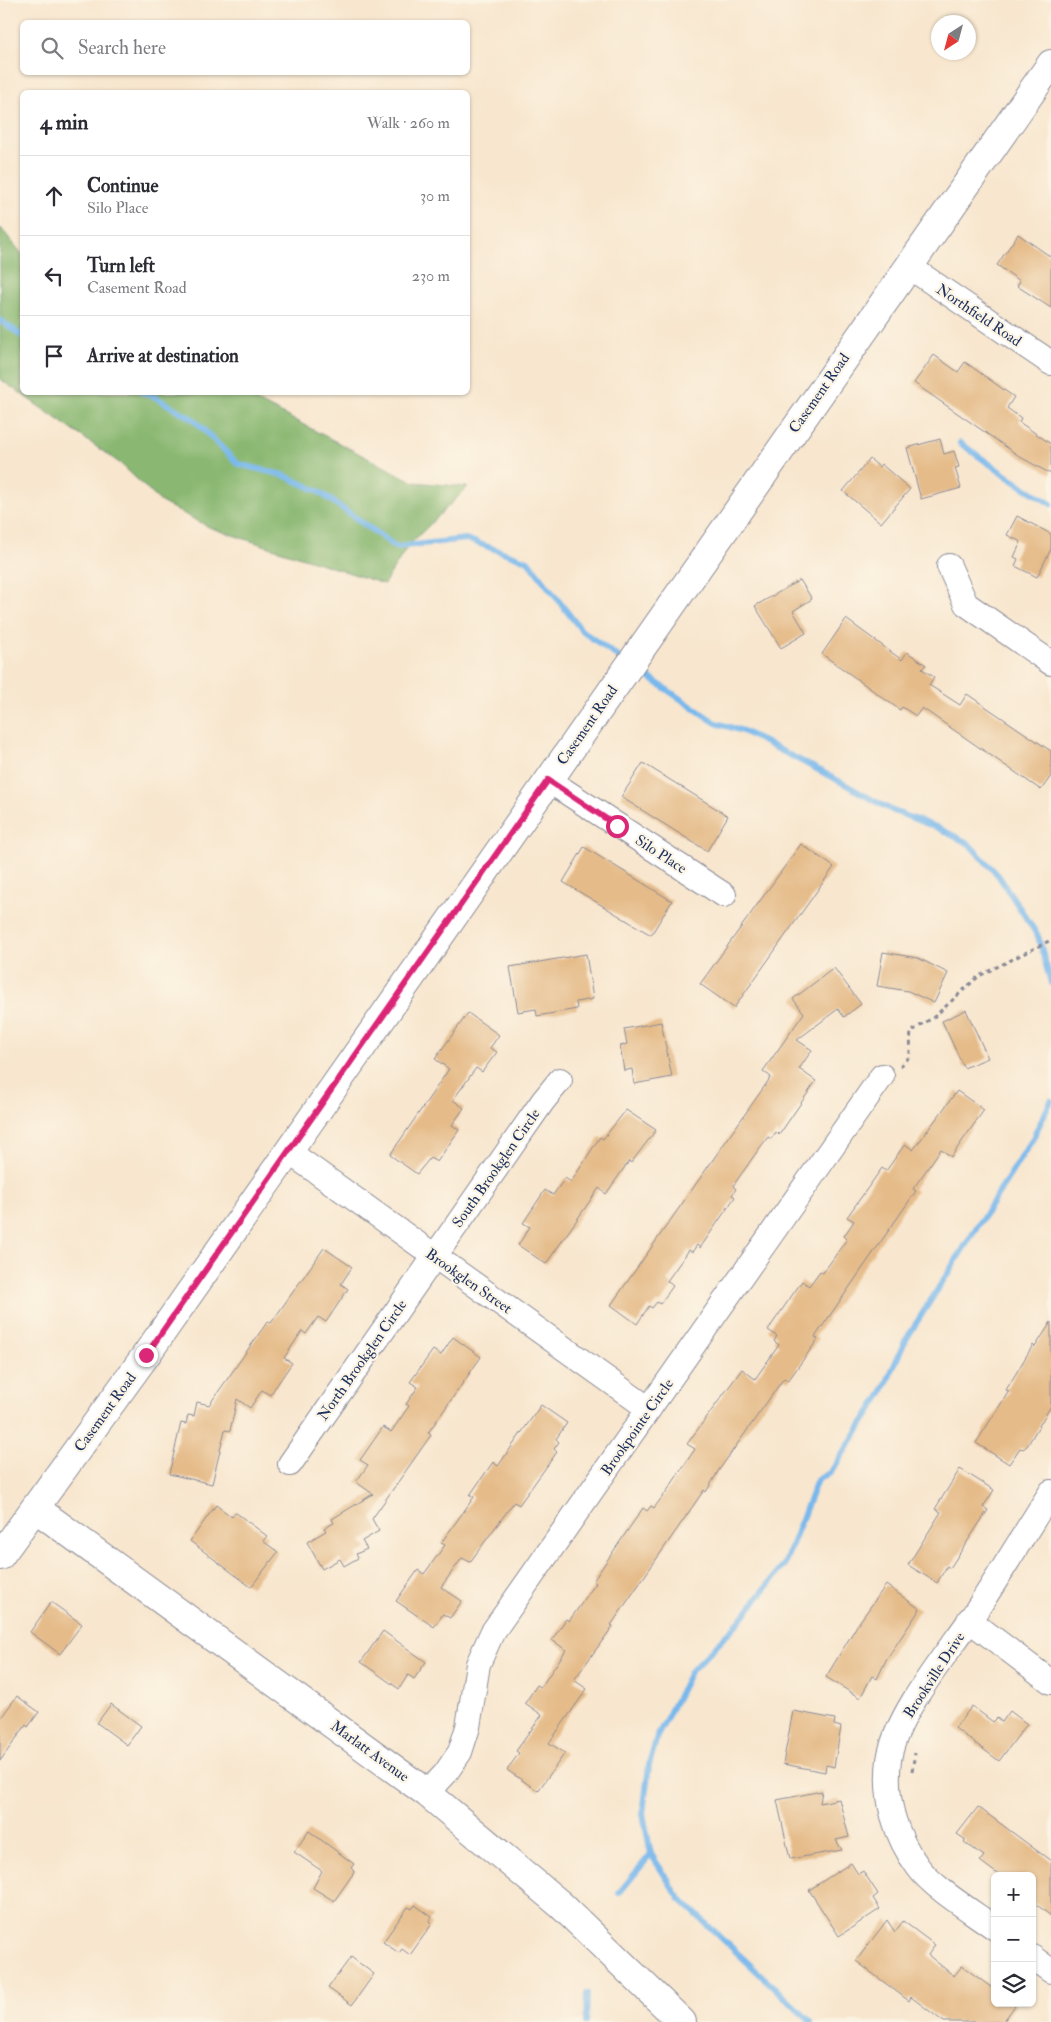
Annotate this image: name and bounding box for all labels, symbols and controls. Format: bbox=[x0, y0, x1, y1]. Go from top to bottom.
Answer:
north arrow bbox=[931, 15, 976, 60]
search box bbox=[20, 20, 470, 75]
icon: search bbox=[38, 34, 66, 62]
text: Search here bbox=[78, 36, 166, 60]
text: 4 min bbox=[40, 109, 88, 136]
text: Walk · 260 m bbox=[367, 113, 450, 133]
text: Continue bbox=[87, 174, 158, 198]
icon: ahead bbox=[40, 182, 68, 210]
text: 30 m bbox=[420, 186, 450, 206]
text: Silo Place bbox=[87, 198, 148, 218]
text: Turn left bbox=[87, 254, 155, 278]
icon: left bbox=[40, 262, 68, 290]
text: 230 m bbox=[412, 266, 450, 286]
text: Casement Road bbox=[87, 278, 187, 298]
street label: Northfield Road bbox=[932, 280, 1026, 351]
icon: arrive bbox=[40, 342, 68, 370]
text: Arrive at destination bbox=[87, 344, 239, 368]
street label: Casement Road bbox=[785, 349, 854, 437]
street label: Casement Road bbox=[553, 681, 622, 769]
route start bbox=[606, 815, 629, 838]
street label: Silo Place bbox=[631, 831, 690, 878]
street label: South Brookglen Circle bbox=[448, 1105, 545, 1231]
street label: Brookglen Street bbox=[422, 1245, 516, 1318]
street label: North Brookglen Circle bbox=[314, 1296, 411, 1424]
route end bbox=[135, 1344, 158, 1367]
street label: Casement Road bbox=[70, 1368, 141, 1456]
street label: Brookpointe Circle bbox=[597, 1375, 679, 1480]
street label: Brookville Drive bbox=[900, 1629, 969, 1722]
street label: Marlatt Avenue bbox=[327, 1717, 413, 1786]
map controls bbox=[991, 1872, 1036, 2007]
button: + bbox=[991, 1872, 1036, 1917]
button: − bbox=[991, 1917, 1036, 1962]
button: layers bbox=[991, 1962, 1036, 2007]

